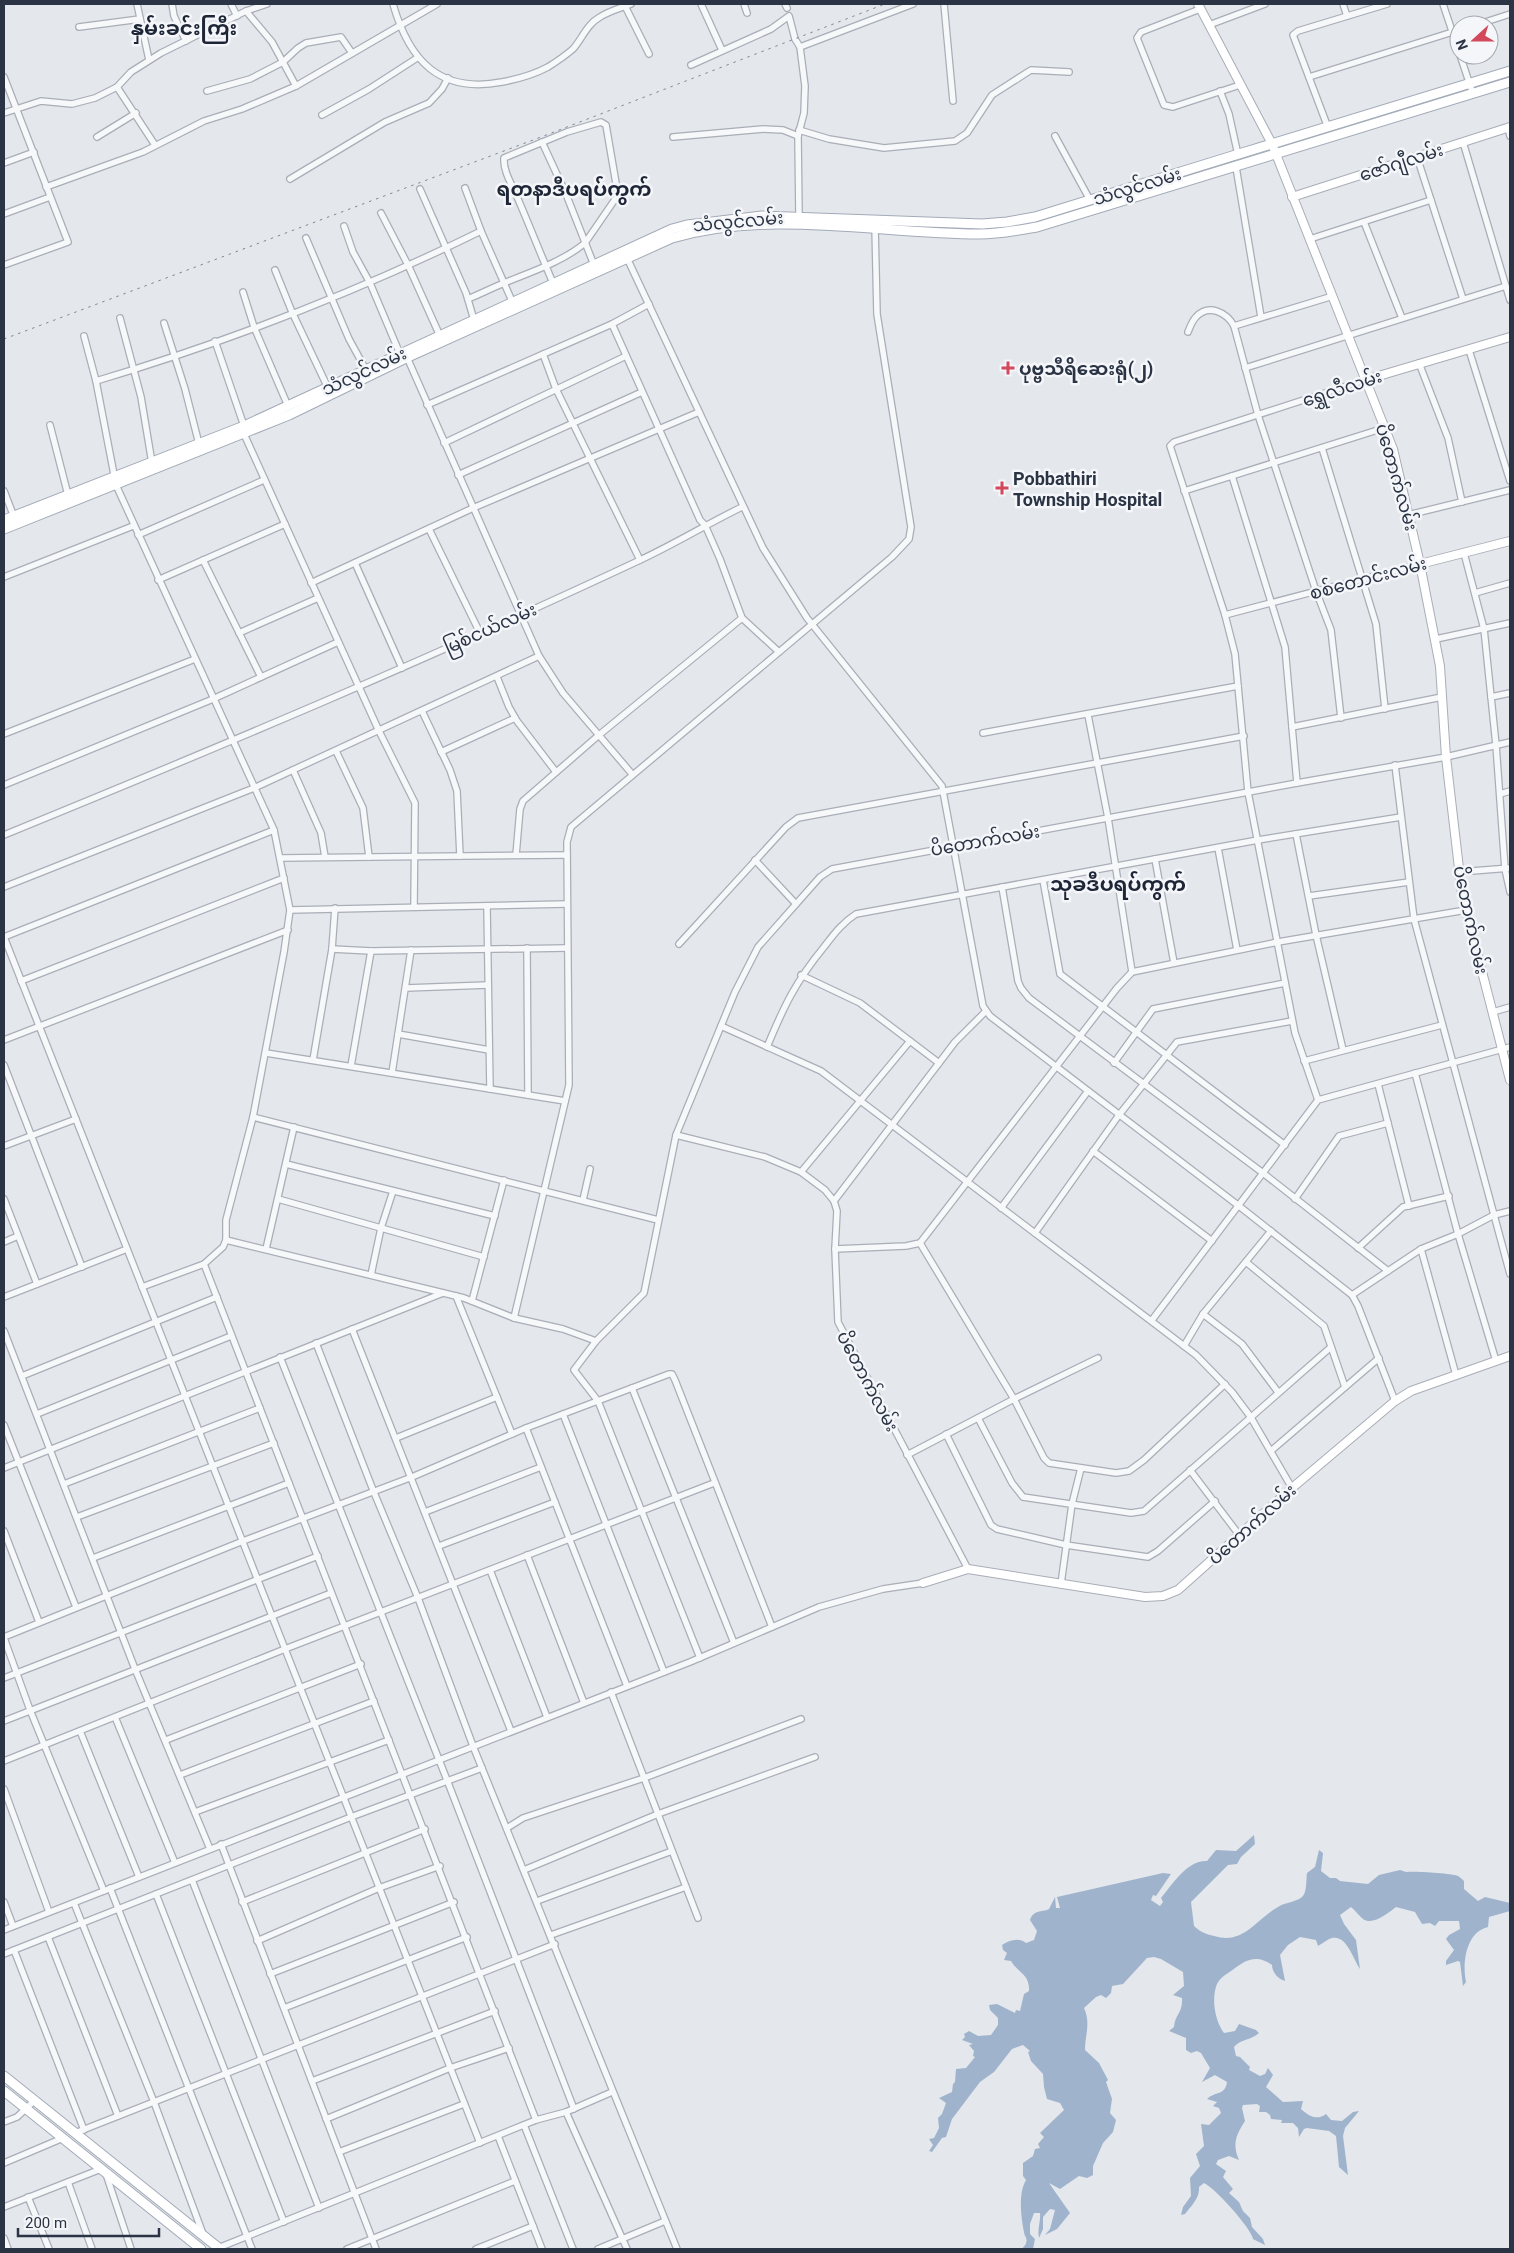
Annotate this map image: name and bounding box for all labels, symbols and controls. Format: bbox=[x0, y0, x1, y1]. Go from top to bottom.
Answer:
district label: နှမ်းခင်းကြီး bbox=[131, 15, 237, 44]
north arrow bbox=[1449, 15, 1499, 65]
text: N bbox=[1453, 37, 1471, 52]
street label: ဇော်ဂျီလမ်း bbox=[1355, 136, 1447, 190]
street label: သံလွင်လမ်း bbox=[1090, 161, 1185, 214]
district label: ရတနာဒီပရပ်ကွက် bbox=[496, 176, 652, 205]
street label: သံလွင်လမ်း bbox=[692, 205, 785, 240]
street label: သံလွင်လမ်း bbox=[318, 340, 412, 404]
place label: ပုဗ္ဗသီရိဆေးရုံ(၂) bbox=[1019, 357, 1153, 383]
marker: ပုဗ္ဗသီရိဆေးရုံ(၂) bbox=[1001, 361, 1015, 375]
street label: ရွှေလီလမ်း bbox=[1299, 362, 1386, 415]
street label: ပိတောက်လမ်း bbox=[1372, 420, 1425, 533]
place label: Pobbathiri Township Hospital bbox=[1013, 468, 1162, 510]
marker: Pobbathiri Township Hospital bbox=[995, 481, 1009, 495]
street label: စစ်တောင်းလမ်း bbox=[1307, 550, 1429, 604]
street label: မြစ်ငယ်လမ်း bbox=[440, 596, 542, 662]
street label: ပိတောက်လမ်း bbox=[928, 817, 1041, 860]
street label: ပိတောက်လမ်း bbox=[1449, 863, 1496, 976]
district label: သုခဒီပရပ်ကွက် bbox=[1050, 871, 1186, 900]
street label: ပိတောက်လမ်း bbox=[833, 1326, 906, 1435]
street label: ပိတောက်လမ်း bbox=[1202, 1477, 1300, 1569]
scale bar bbox=[18, 2206, 159, 2238]
text: 200 m bbox=[25, 2214, 67, 2232]

